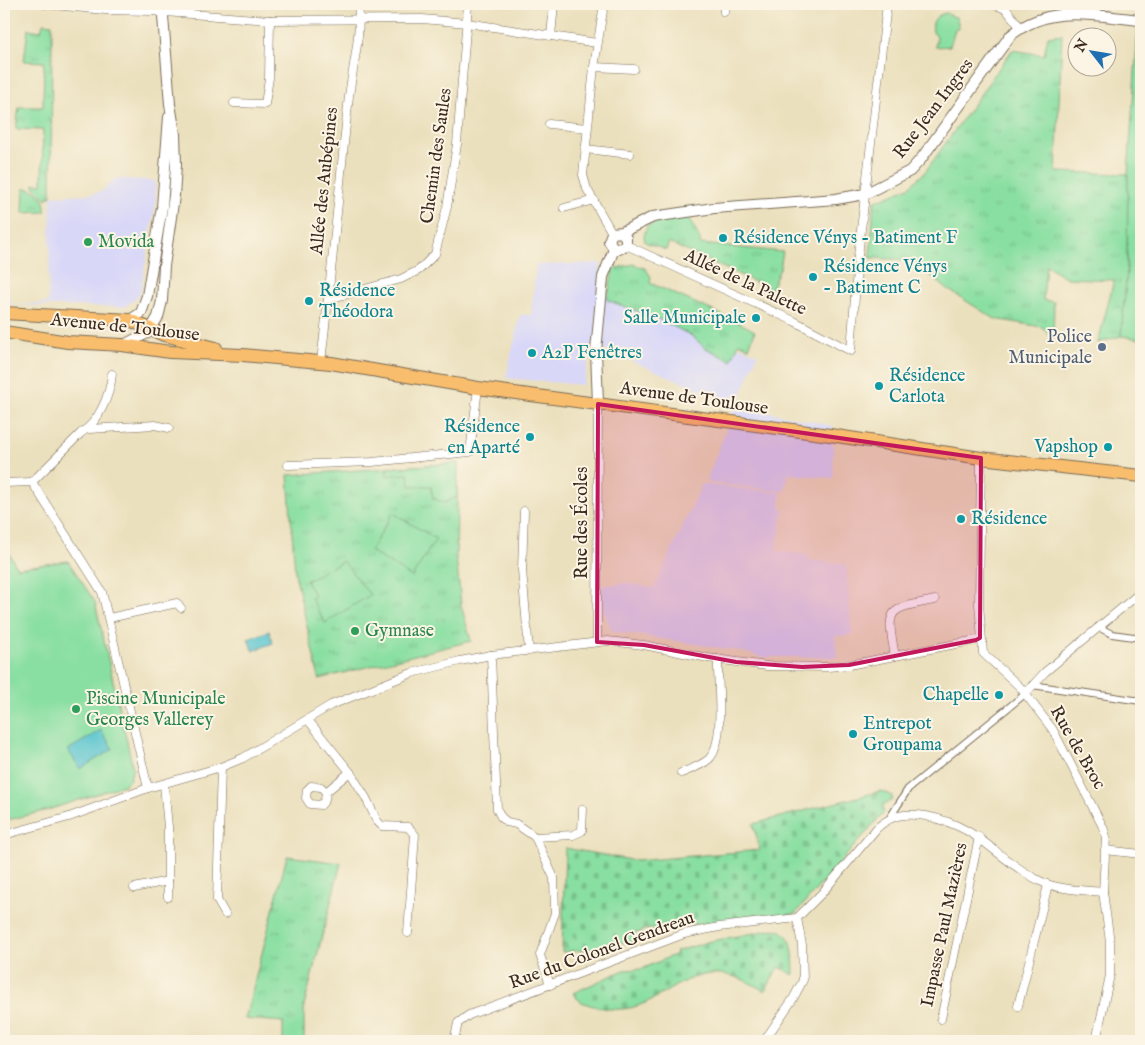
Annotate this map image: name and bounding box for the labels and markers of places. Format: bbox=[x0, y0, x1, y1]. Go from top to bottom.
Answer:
place label: Résidence Vénys - Batiment F bbox=[733, 227, 958, 250]
place label: Movida bbox=[98, 231, 155, 254]
marker: Résidence Vénys - Batiment F bbox=[717, 232, 729, 244]
marker: Movida bbox=[82, 236, 94, 248]
place label: Résidence Vénys - Batiment C bbox=[823, 256, 947, 300]
marker: Résidence Vénys - Batiment C bbox=[807, 271, 819, 283]
place label: Résidence Théodora bbox=[319, 280, 395, 324]
marker: Résidence Théodora bbox=[303, 295, 315, 307]
place label: Salle Municipale bbox=[624, 307, 746, 330]
marker: Salle Municipale bbox=[750, 312, 762, 324]
place label: Police Municipale bbox=[1008, 326, 1092, 370]
marker: Police Municipale bbox=[1096, 341, 1108, 353]
place label: A2P Fenêtres bbox=[541, 342, 642, 365]
marker: A2P Fenêtres bbox=[526, 347, 538, 359]
place label: Résidence Carlota bbox=[889, 365, 965, 409]
marker: Résidence Carlota bbox=[873, 380, 885, 392]
place label: Résidence en Aparté bbox=[444, 416, 520, 460]
marker: Résidence en Aparté bbox=[524, 431, 536, 443]
place label: Vapshop bbox=[1034, 436, 1098, 459]
marker: Vapshop bbox=[1102, 441, 1114, 453]
place label: Résidence bbox=[971, 508, 1047, 531]
marker: Résidence bbox=[955, 513, 967, 525]
place label: Gymnase bbox=[365, 620, 434, 643]
marker: Gymnase bbox=[349, 625, 361, 637]
place label: Chapelle bbox=[923, 684, 989, 707]
place label: Piscine Municipale Georges Vallerey bbox=[86, 688, 225, 732]
marker: Chapelle bbox=[993, 689, 1005, 701]
marker: Piscine Municipale Georges Vallerey bbox=[70, 703, 82, 715]
place label: Entrepot Groupama bbox=[863, 713, 942, 757]
marker: Entrepot Groupama bbox=[847, 728, 859, 740]

